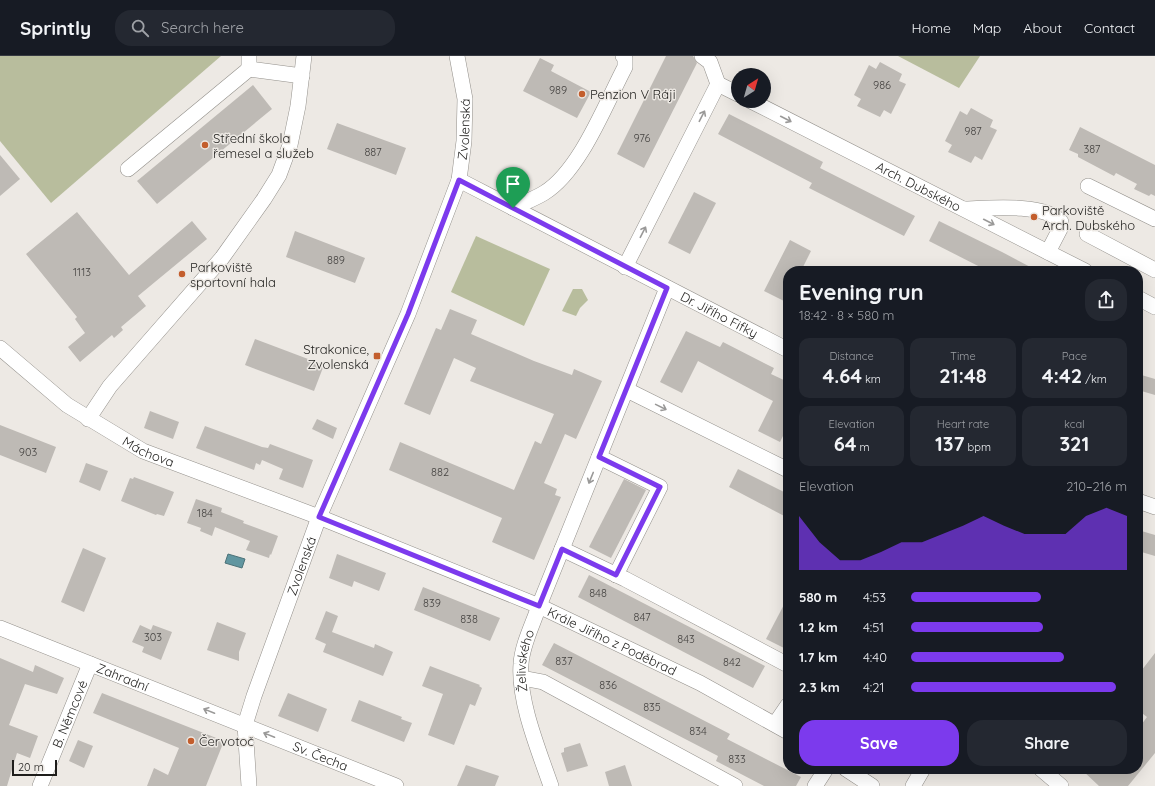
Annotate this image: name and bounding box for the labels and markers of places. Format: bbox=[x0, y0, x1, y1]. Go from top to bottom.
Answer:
place label: Penzion V Ráji bbox=[590, 86, 676, 102]
marker: Penzion V Ráji bbox=[577, 89, 587, 99]
place label: Střední škola řemesel a služeb bbox=[213, 130, 314, 161]
marker: Střední škola řemesel a služeb bbox=[200, 140, 210, 150]
pin bbox=[496, 167, 530, 208]
place label: Parkoviště Arch. Dubského bbox=[1042, 202, 1135, 233]
marker: Parkoviště Arch. Dubského bbox=[1029, 212, 1039, 222]
place label: Parkoviště sportovní hala bbox=[190, 259, 276, 290]
marker: Parkoviště sportovní hala bbox=[177, 269, 187, 279]
place label: Strakonice, Zvolenská bbox=[303, 341, 369, 372]
marker: Strakonice, Zvolenská bbox=[372, 351, 382, 361]
place label: Červotoč bbox=[199, 733, 254, 749]
marker: Červotoč bbox=[186, 736, 196, 746]

